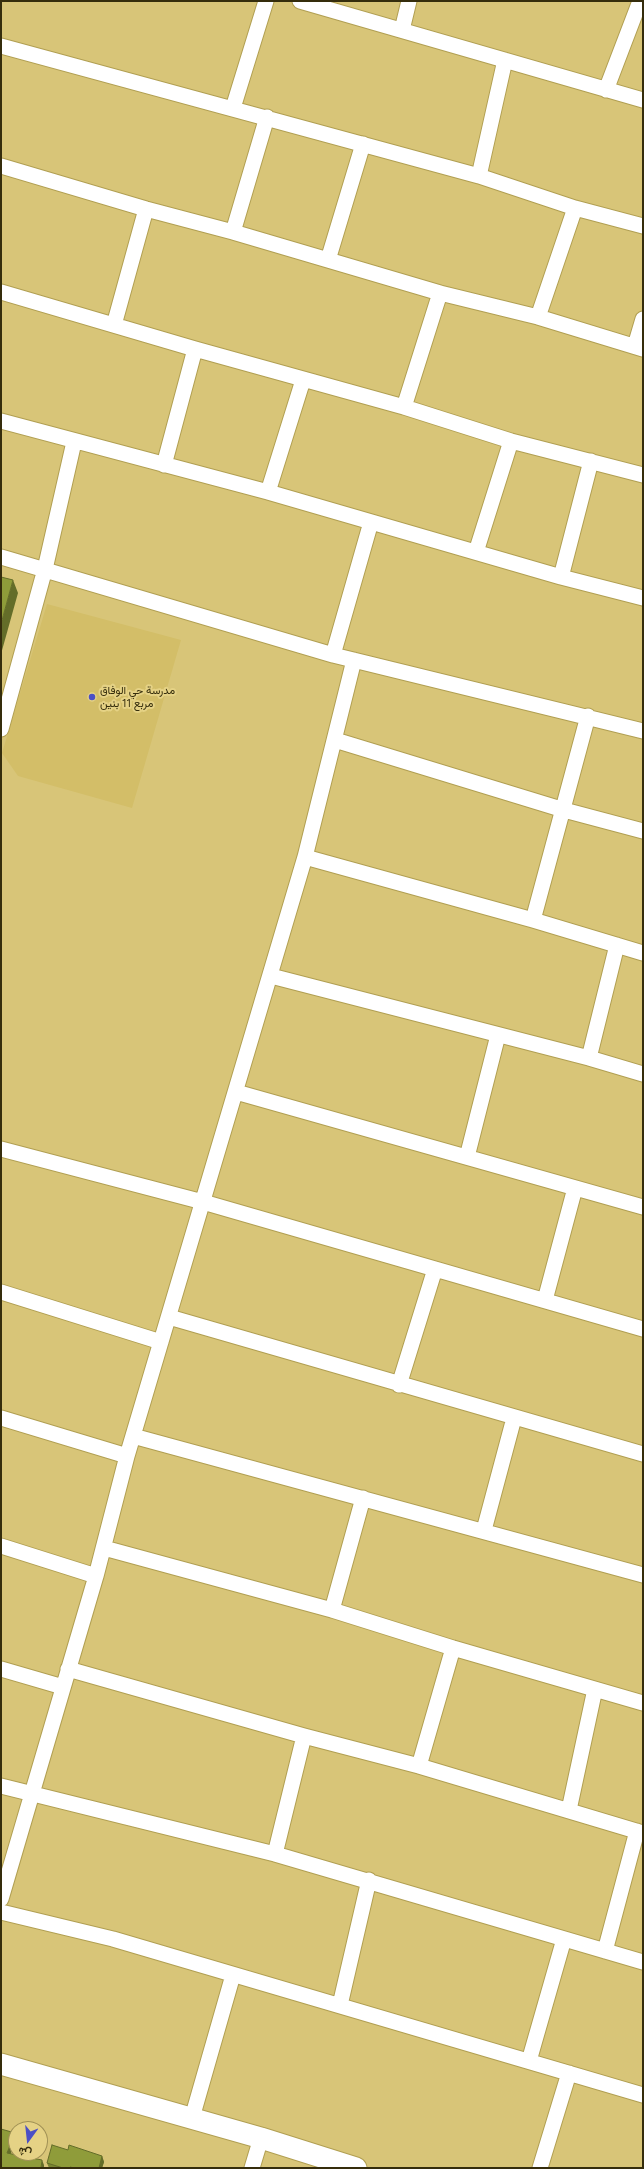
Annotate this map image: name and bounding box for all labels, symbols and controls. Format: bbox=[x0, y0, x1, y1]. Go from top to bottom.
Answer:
place label: مدرسة حي الوفاق مربع 11 بنين bbox=[100, 684, 175, 710]
marker: مدرسة حي الوفاق مربع 11 بنين bbox=[87, 692, 97, 702]
north arrow bbox=[8, 2121, 48, 2161]
text: ش bbox=[17, 2144, 33, 2160]

